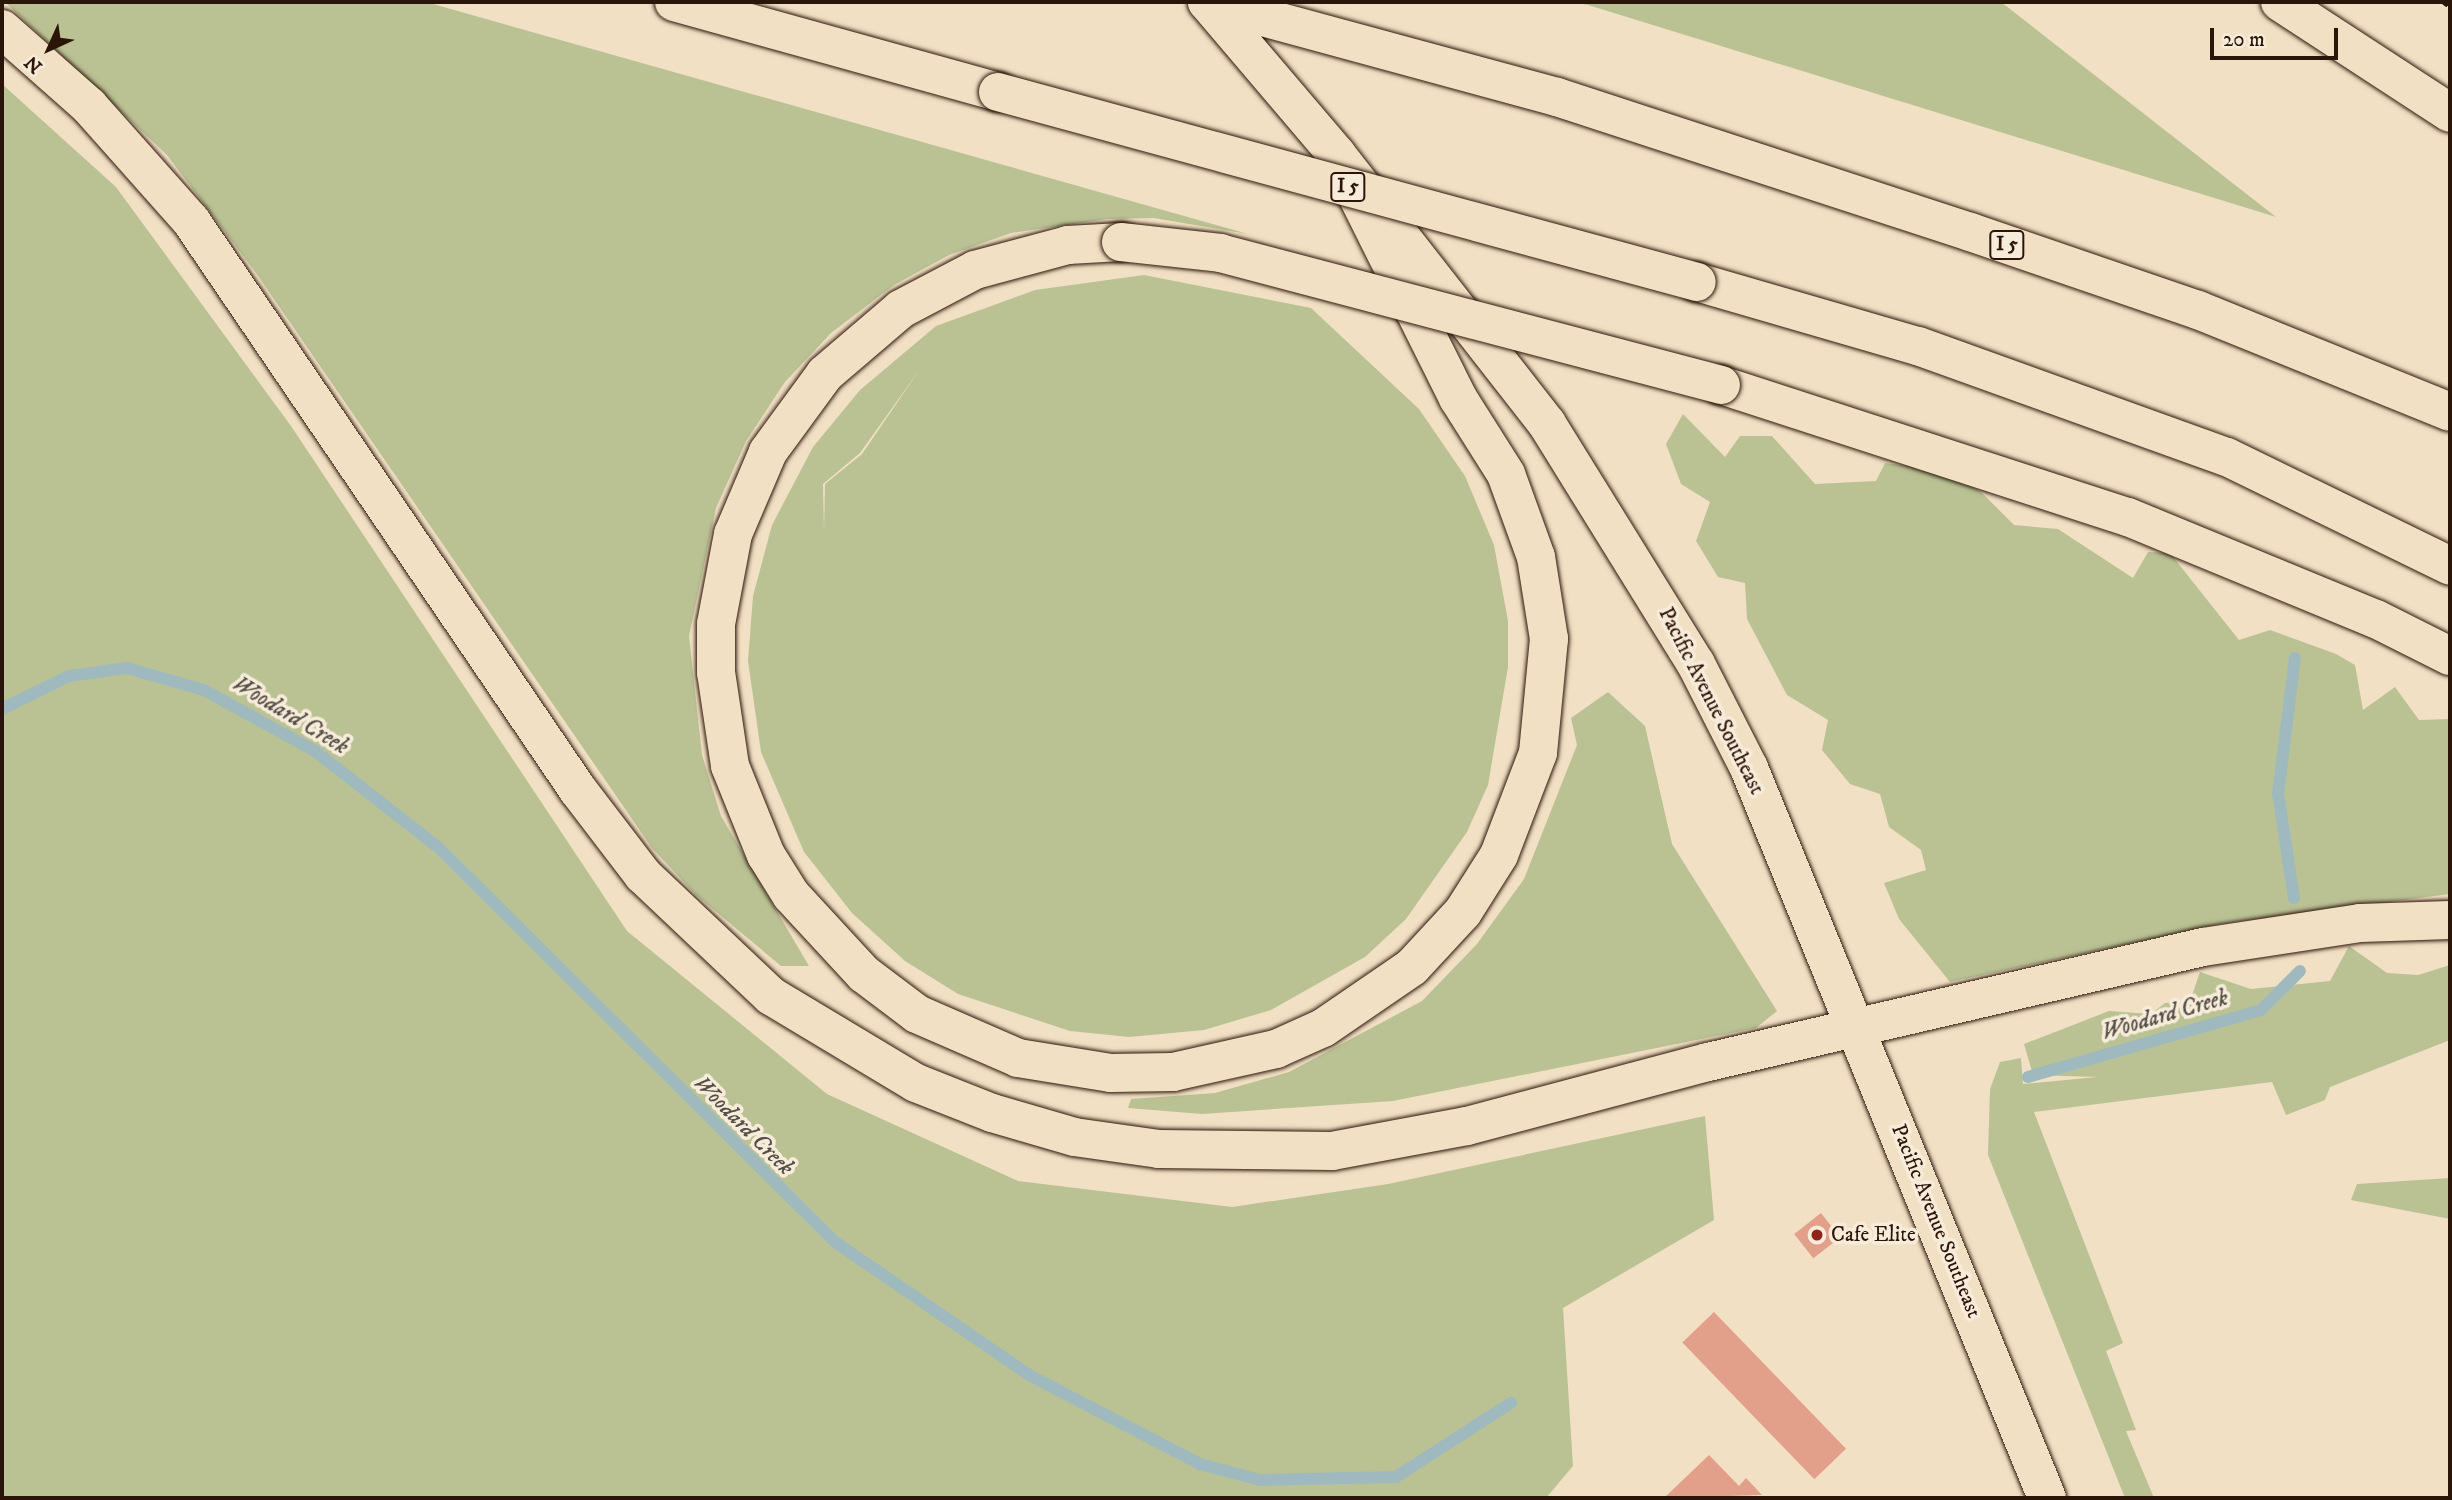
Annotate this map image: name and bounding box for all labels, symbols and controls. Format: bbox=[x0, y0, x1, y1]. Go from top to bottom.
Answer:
north arrow bbox=[14, 14, 84, 84]
scale bar bbox=[2214, 14, 2342, 58]
text: 20 m bbox=[2223, 27, 2265, 53]
text: N bbox=[20, 51, 47, 78]
road number: I 5 bbox=[1329, 172, 1367, 202]
road number: I 5 bbox=[1988, 230, 2026, 260]
street label: Pacific Avenue Southeast bbox=[1653, 603, 1769, 799]
water label: Woodard Creek bbox=[227, 671, 353, 761]
water label: Woodard Creek bbox=[2099, 985, 2231, 1047]
water label: Woodard Creek bbox=[687, 1070, 799, 1182]
street label: Pacific Avenue Southeast bbox=[1886, 1121, 1986, 1321]
place label: Cafe Elite bbox=[1831, 1222, 1916, 1248]
marker: Cafe Elite bbox=[1809, 1227, 1825, 1243]

